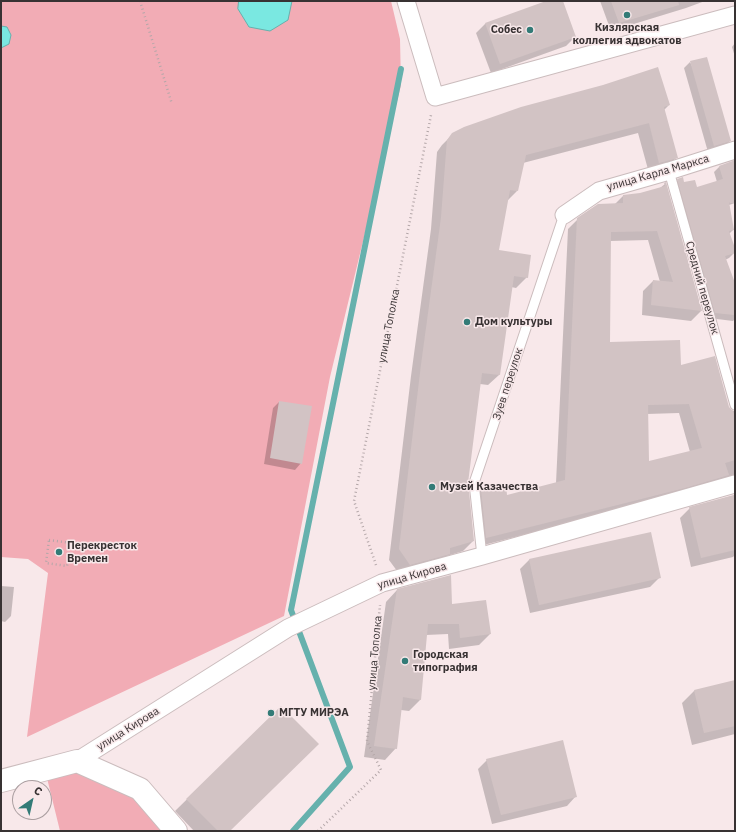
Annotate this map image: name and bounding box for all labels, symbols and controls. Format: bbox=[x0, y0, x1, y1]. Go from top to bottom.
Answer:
marker: Кизлярская коллегия адвокатов bbox=[622, 10, 632, 20]
place label: Кизлярская коллегия адвокатов bbox=[572, 21, 682, 47]
place label: Собес bbox=[491, 23, 522, 37]
marker: Собес bbox=[525, 25, 535, 35]
street label: улица Карла Маркса bbox=[605, 152, 711, 194]
street label: Средний переулок bbox=[682, 240, 722, 336]
street label: улица Тополка bbox=[375, 288, 403, 364]
place label: Дом культуры bbox=[475, 315, 552, 329]
marker: Дом культуры bbox=[462, 317, 472, 327]
street label: Зуев переулок bbox=[490, 346, 526, 422]
place label: Музей Казачества bbox=[440, 480, 538, 494]
marker: Музей Казачества bbox=[427, 482, 437, 492]
place label: Перекресток Времен bbox=[67, 539, 137, 565]
marker: Перекресток Времен bbox=[54, 547, 64, 557]
street label: улица Кирова bbox=[376, 560, 448, 592]
street label: улица Тополка bbox=[365, 615, 385, 691]
place label: Городская типография bbox=[413, 648, 478, 674]
marker: Городская типография bbox=[400, 656, 410, 666]
street label: улица Кирова bbox=[94, 705, 162, 753]
place label: МГТУ МИРЭА bbox=[279, 706, 349, 720]
marker: МГТУ МИРЭА bbox=[266, 708, 276, 718]
north arrow bbox=[12, 780, 52, 820]
text: С bbox=[31, 783, 45, 799]

